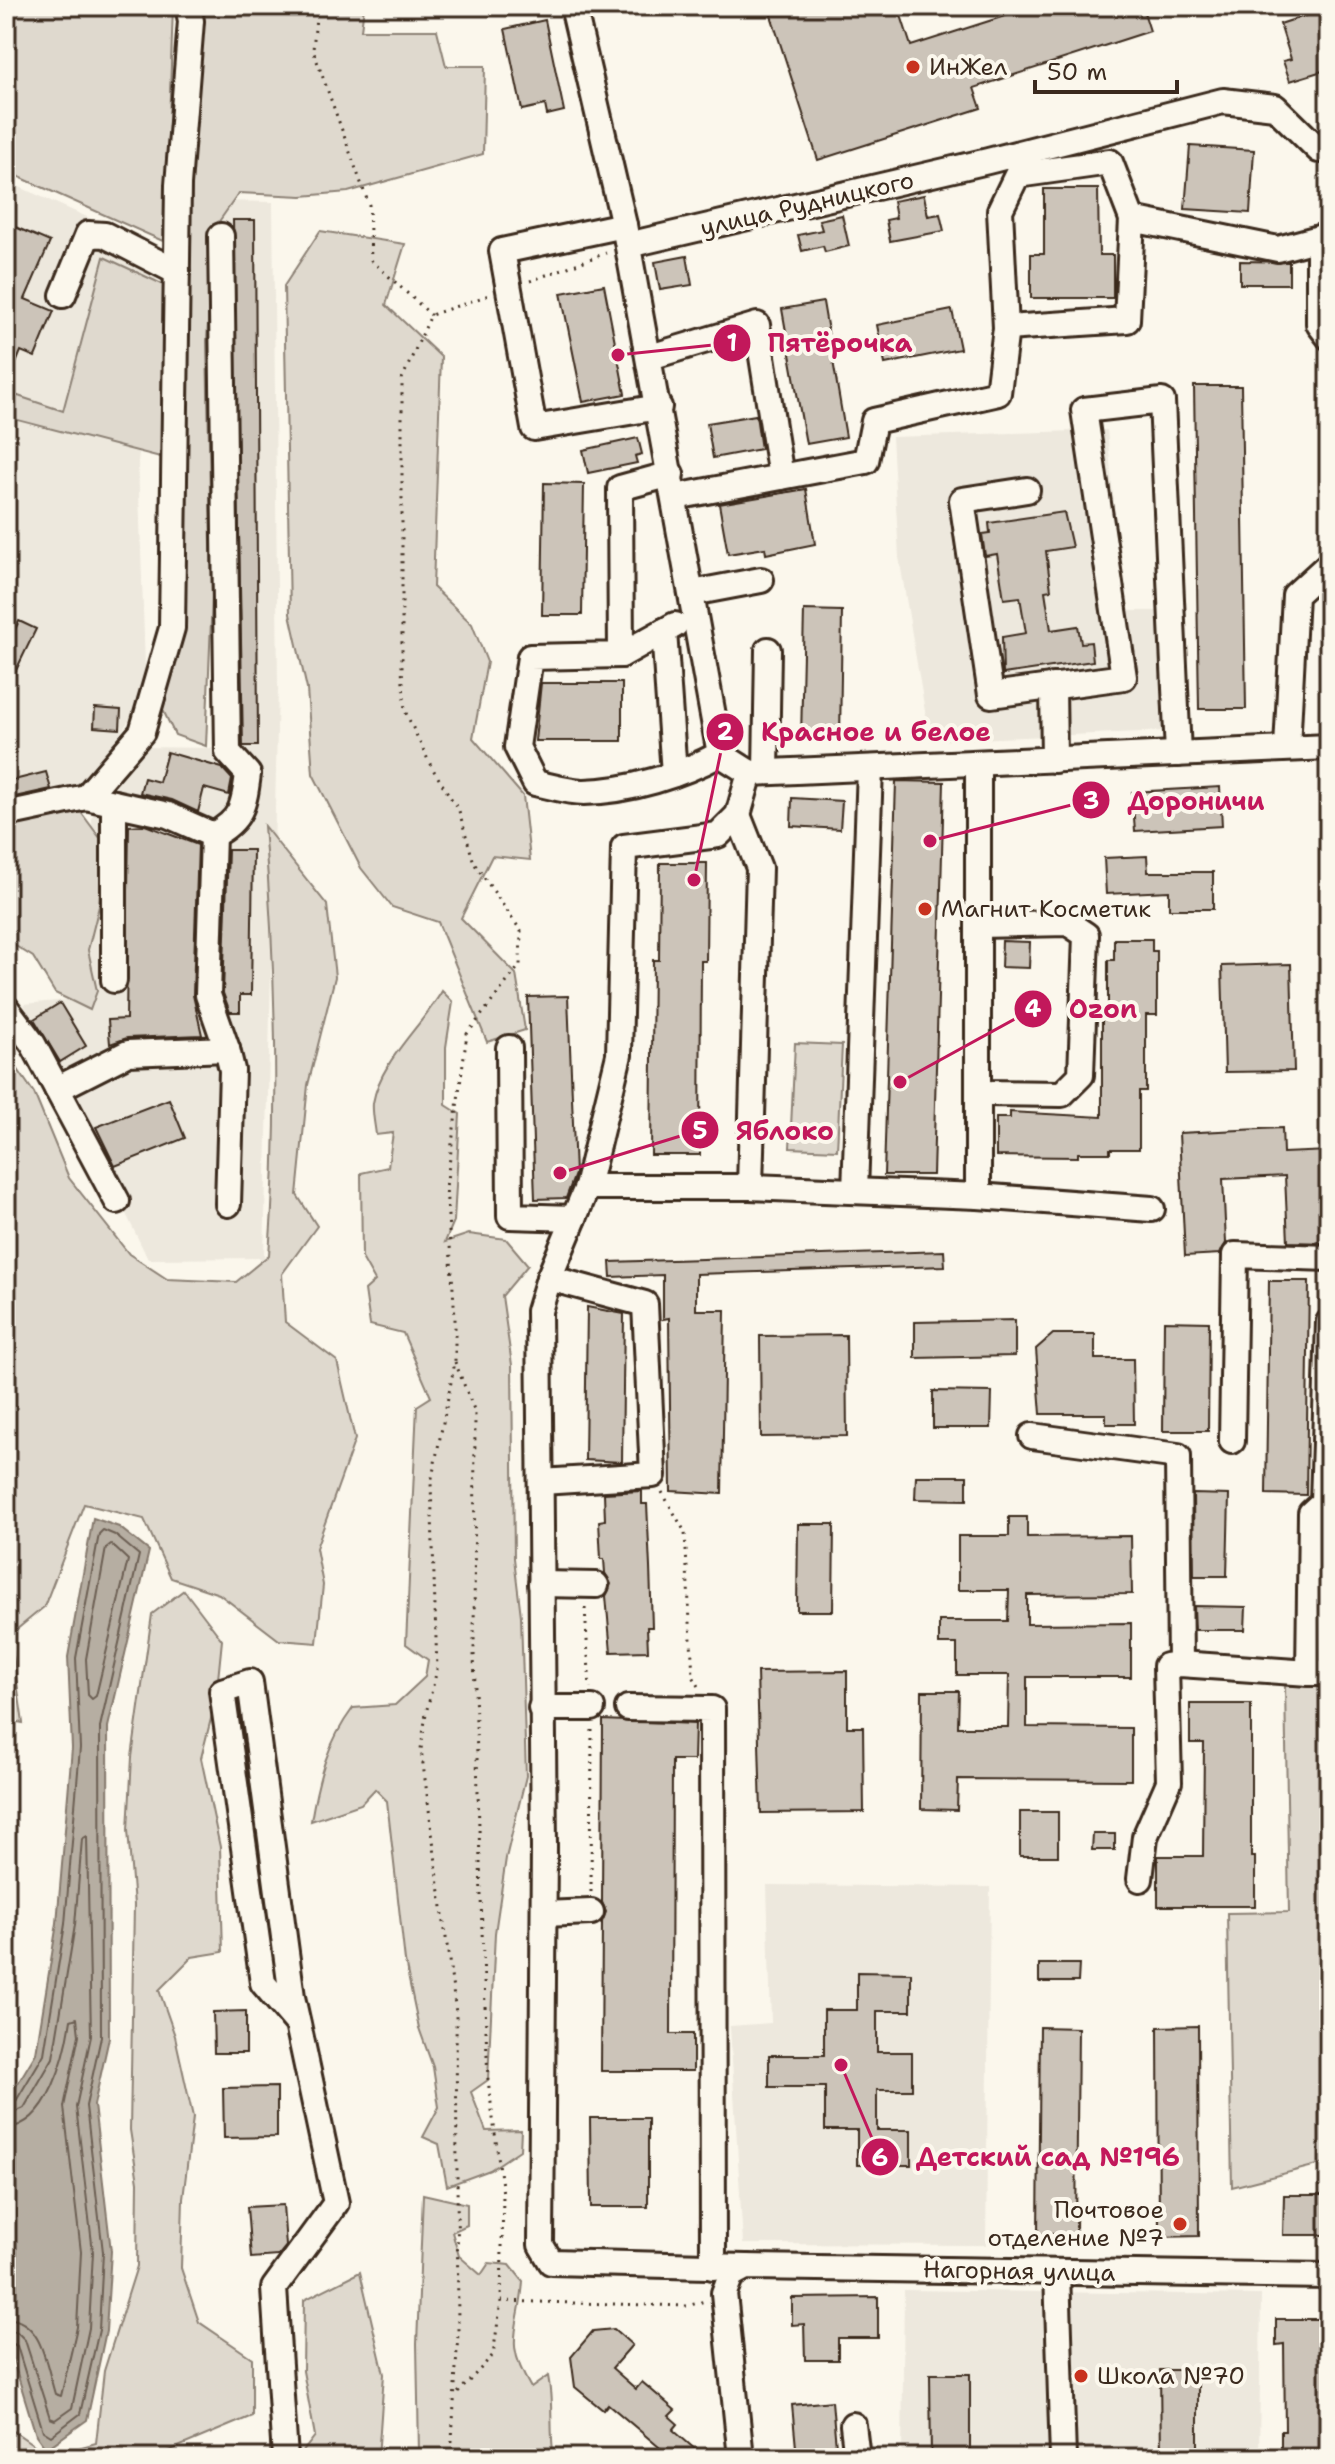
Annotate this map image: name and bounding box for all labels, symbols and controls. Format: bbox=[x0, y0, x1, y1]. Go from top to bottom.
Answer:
scale bar bbox=[1035, 44, 1177, 94]
place label: ИнЖел bbox=[929, 51, 1007, 83]
text: 50 m bbox=[1047, 56, 1107, 88]
marker: ИнЖел bbox=[904, 58, 922, 76]
street label: улица Рудницкого bbox=[697, 164, 917, 244]
callout: Пятёрочка bbox=[712, 318, 929, 368]
text: Пятёрочка bbox=[767, 325, 913, 360]
text: 1 bbox=[727, 327, 737, 359]
callout: Красное и белое bbox=[705, 707, 1007, 757]
text: Красное и белое bbox=[761, 714, 991, 749]
text: 2 bbox=[717, 716, 734, 748]
callout: Дороничи bbox=[1071, 775, 1280, 825]
text: Дороничи bbox=[1127, 783, 1265, 818]
text: 3 bbox=[1083, 785, 1099, 817]
place label: Магнит Косметик bbox=[941, 893, 1151, 925]
marker: Магнит Косметик bbox=[916, 900, 934, 918]
callout: Ozon bbox=[1013, 984, 1154, 1034]
text: Ozon bbox=[1069, 991, 1137, 1026]
text: 4 bbox=[1025, 993, 1042, 1025]
callout: Яблоко bbox=[680, 1105, 850, 1155]
text: Яблоко bbox=[736, 1113, 834, 1148]
text: 5 bbox=[693, 1115, 708, 1147]
callout: Детский сад №196 bbox=[860, 2132, 1196, 2182]
text: Детский сад №196 bbox=[916, 2139, 1180, 2174]
text: 6 bbox=[872, 2142, 888, 2174]
place label: Почтовое отделение №7 bbox=[987, 2194, 1164, 2254]
marker: Почтовое отделение №7 bbox=[1171, 2215, 1189, 2233]
street label: Нагорная улица bbox=[923, 2253, 1116, 2289]
place label: Школа №70 bbox=[1097, 2360, 1245, 2392]
marker: Школа №70 bbox=[1072, 2367, 1090, 2385]

